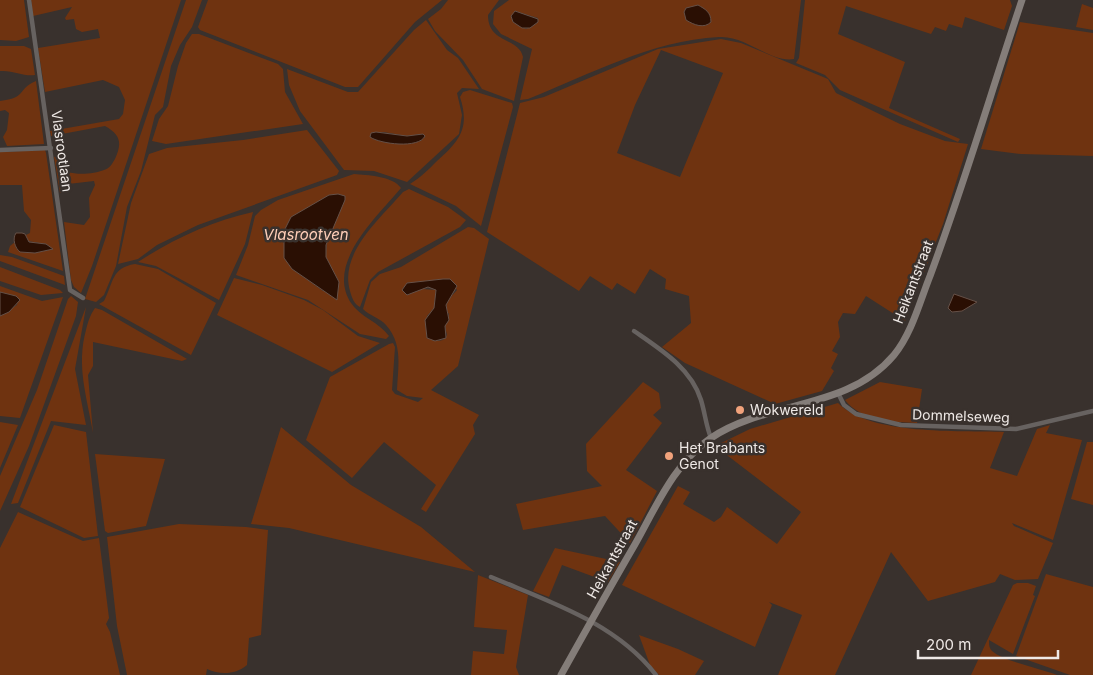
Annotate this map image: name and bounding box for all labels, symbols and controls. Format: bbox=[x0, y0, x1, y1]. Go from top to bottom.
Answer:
street label: Vlasrootlaan bbox=[48, 109, 77, 193]
water label: Vlasrootven bbox=[263, 225, 349, 244]
street label: Heikantstraat bbox=[889, 237, 936, 326]
place label: Wokwereld bbox=[750, 401, 824, 418]
marker: Wokwereld bbox=[734, 404, 746, 416]
street label: Dommelseweg bbox=[912, 405, 1010, 426]
place label: Het Brabants Genot bbox=[679, 439, 765, 472]
marker: Het Brabants Genot bbox=[663, 450, 675, 462]
street label: Heikantstraat bbox=[583, 516, 640, 601]
scale bar bbox=[918, 628, 1058, 660]
text: 200 m bbox=[926, 635, 971, 654]

